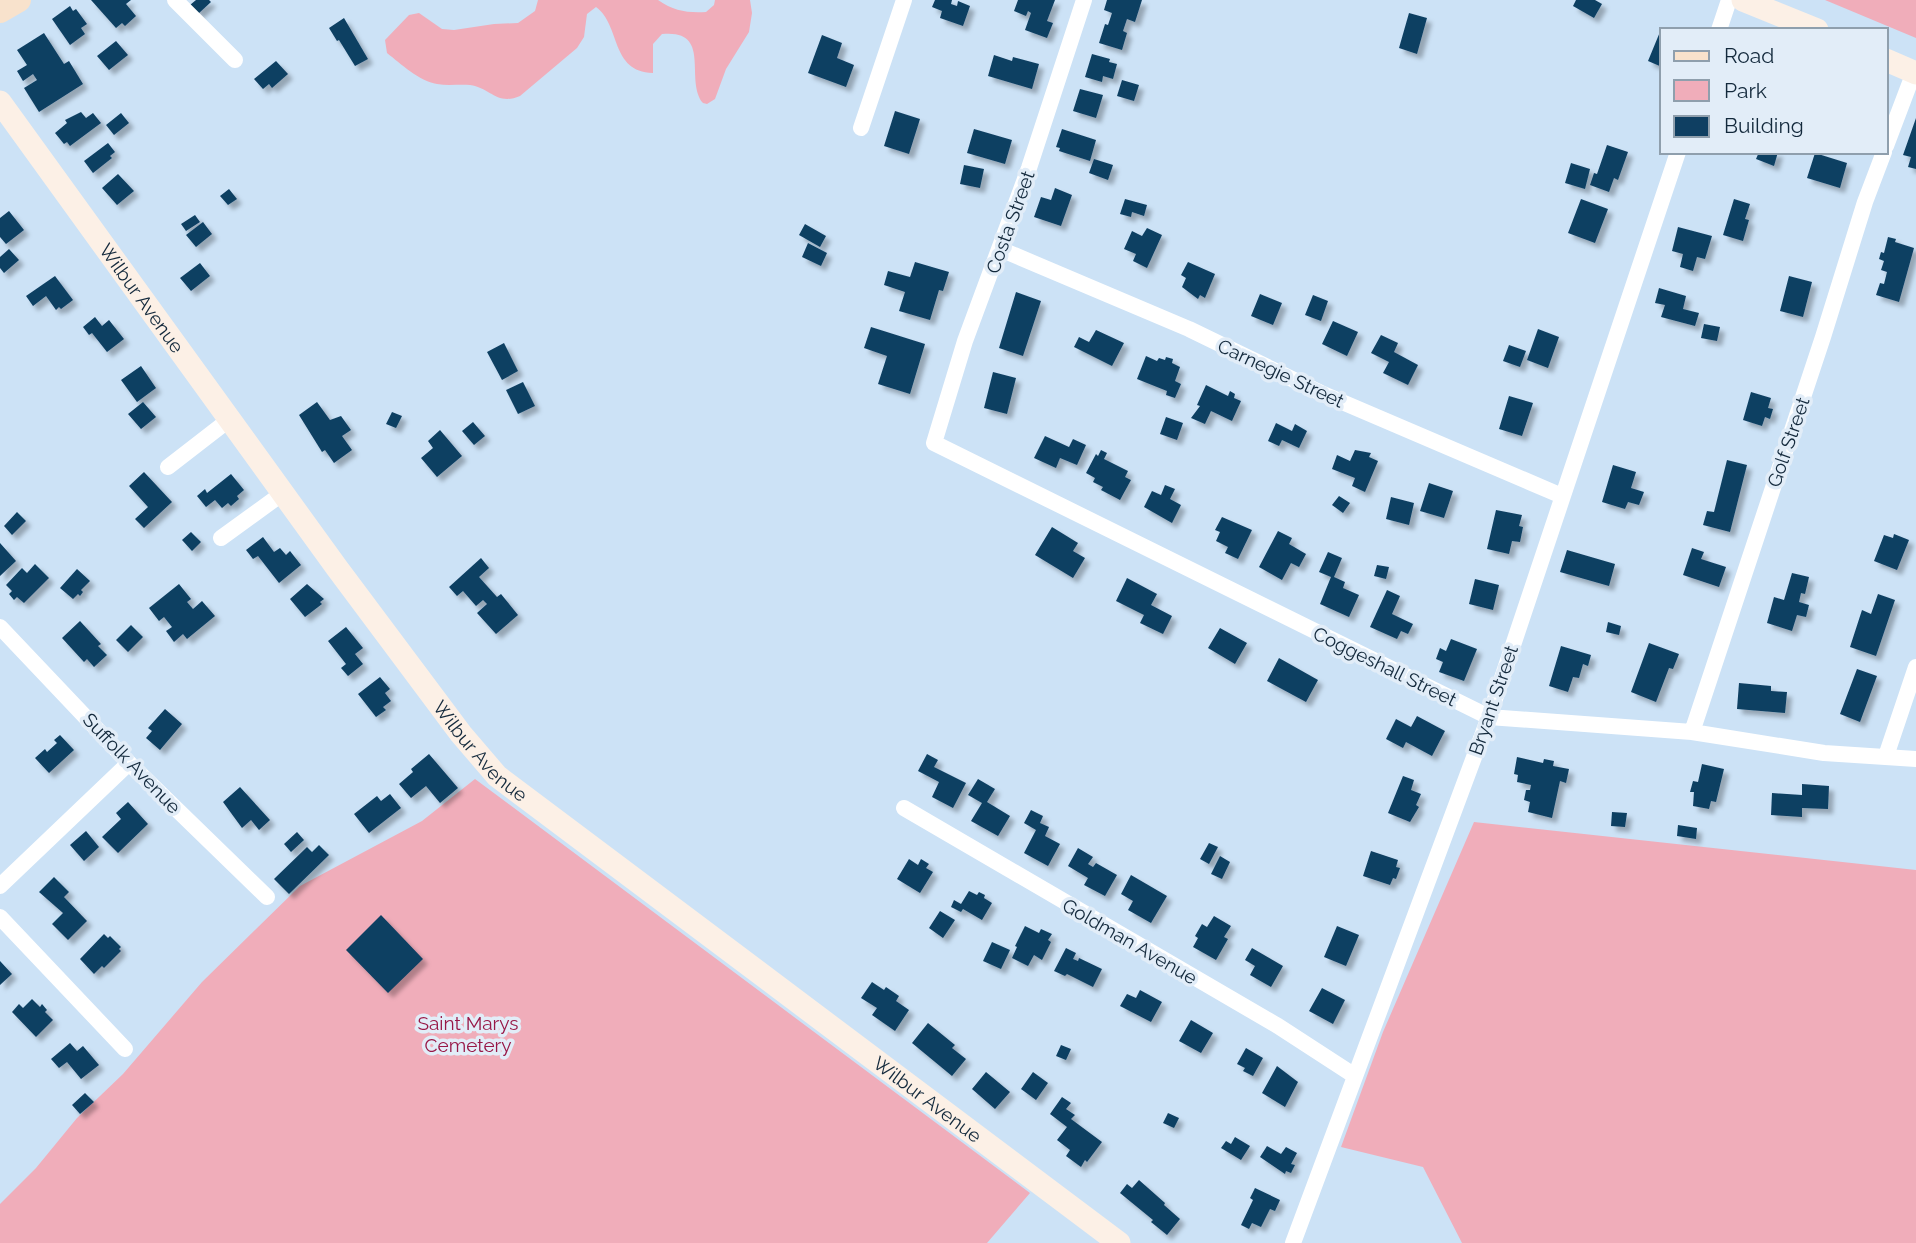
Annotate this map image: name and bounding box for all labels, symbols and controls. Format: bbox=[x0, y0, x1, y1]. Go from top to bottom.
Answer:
legend bbox=[1660, 28, 1888, 154]
text: Road bbox=[1724, 43, 1774, 68]
text: Park bbox=[1724, 78, 1767, 103]
text: Building bbox=[1724, 113, 1804, 138]
street label: Costa Street bbox=[981, 167, 1039, 276]
street label: Wilbur Avenue bbox=[95, 239, 189, 357]
street label: Carnegie Street bbox=[1214, 334, 1348, 412]
street label: Golf Street bbox=[1762, 394, 1814, 490]
street label: Coggeshall Street bbox=[1310, 622, 1461, 711]
street label: Bryant Street bbox=[1464, 642, 1522, 758]
street label: Wilbur Avenue bbox=[429, 696, 532, 806]
street label: Suffolk Avenue bbox=[79, 708, 185, 818]
street label: Goldman Avenue bbox=[1059, 894, 1201, 988]
park label: Saint Marys Cemetery bbox=[417, 1012, 519, 1056]
street label: Wilbur Avenue bbox=[869, 1052, 986, 1147]

